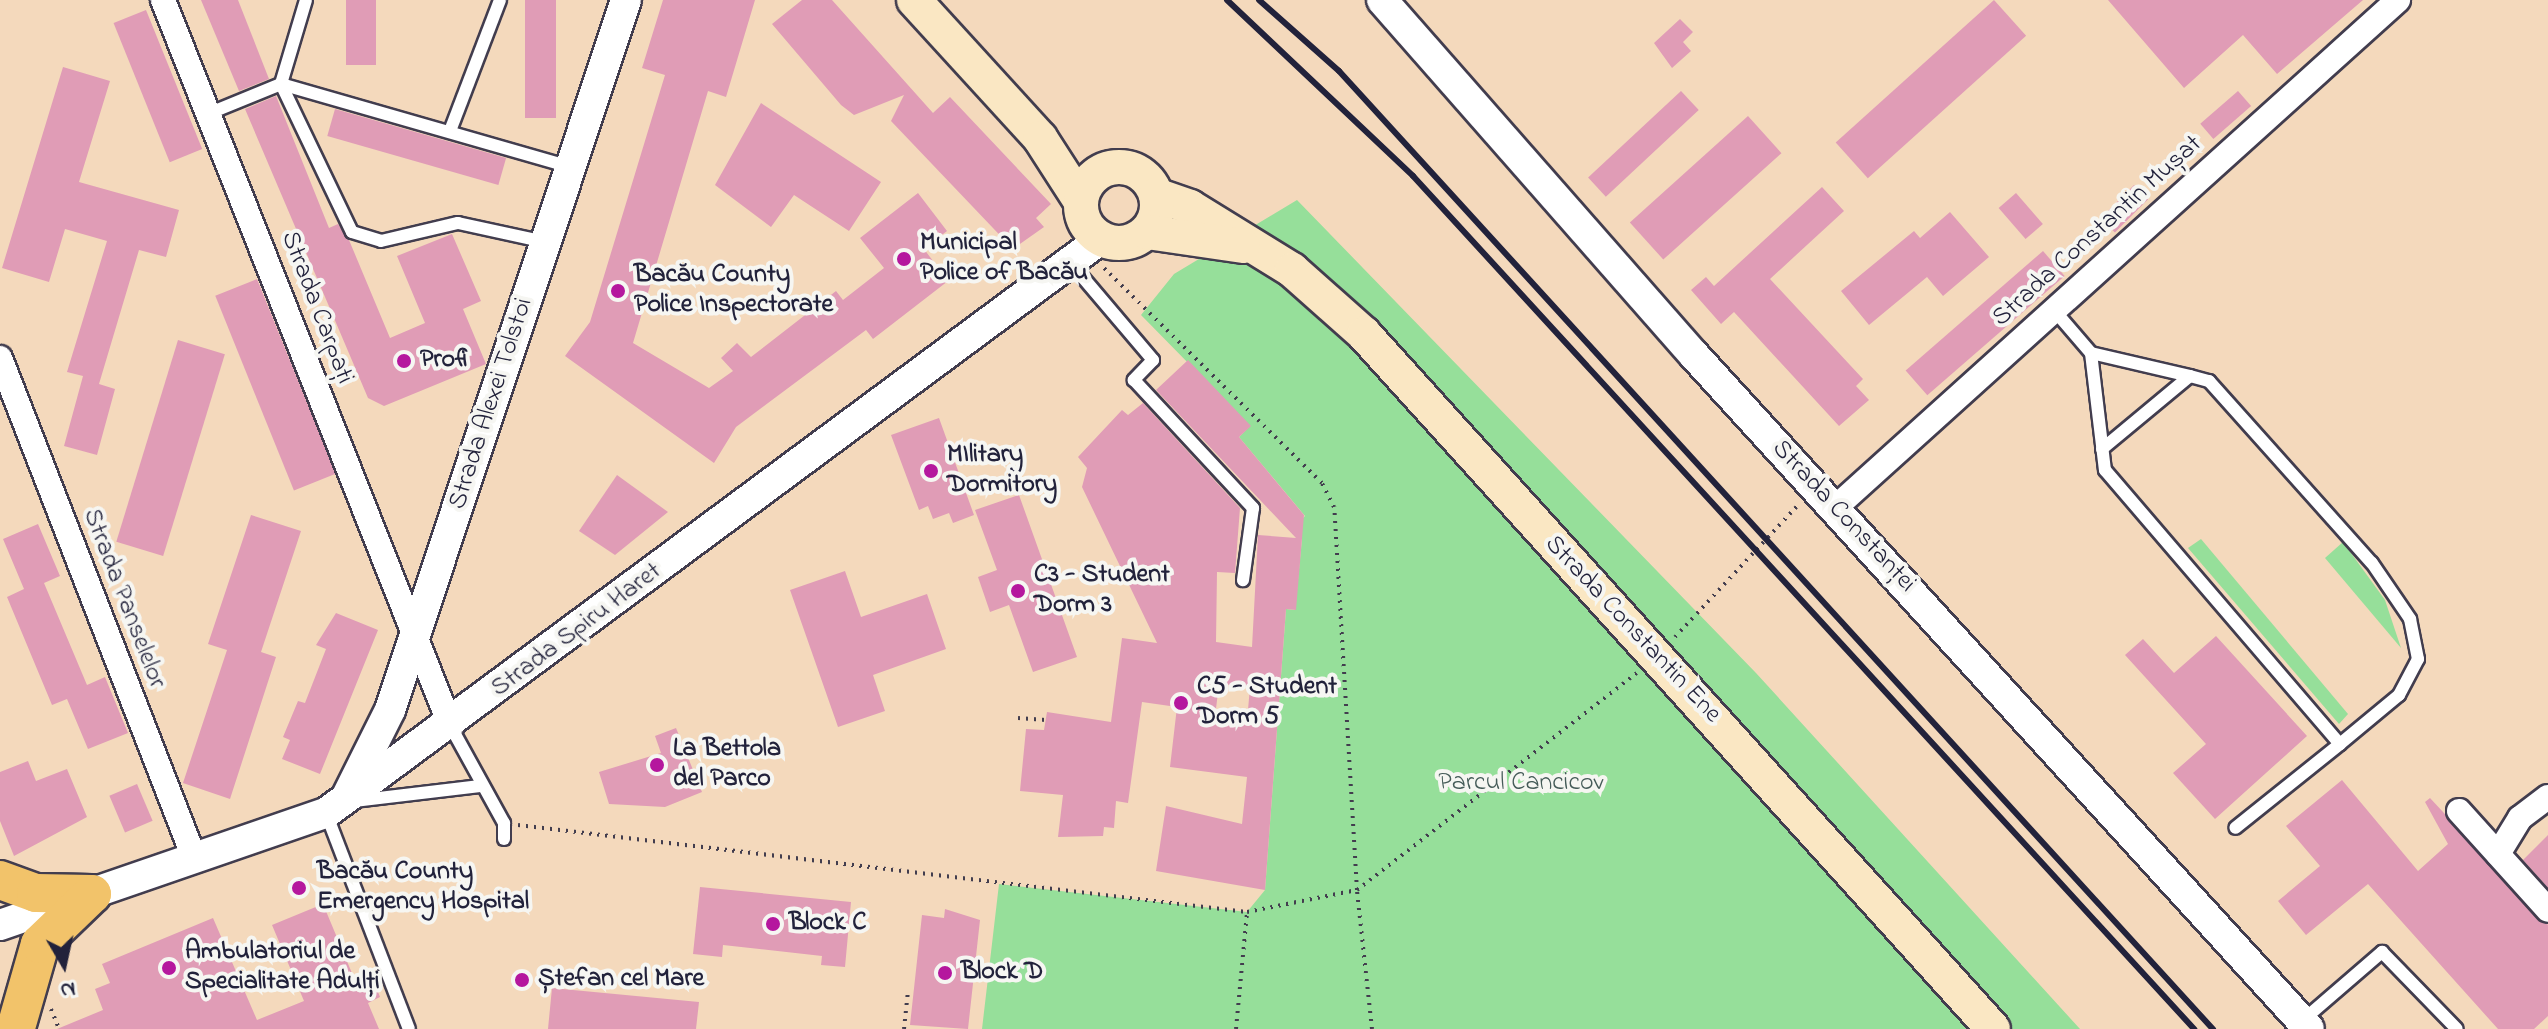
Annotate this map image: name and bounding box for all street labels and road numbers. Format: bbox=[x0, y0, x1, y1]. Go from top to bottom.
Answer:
street label: Strada Constantin Mușat bbox=[1987, 130, 2209, 334]
street label: Strada Carpați bbox=[273, 227, 359, 389]
street label: Strada Alexei Tolstoi bbox=[443, 294, 541, 514]
street label: Strada Constanței bbox=[1764, 434, 1922, 600]
street label: Strada Panselelor bbox=[74, 505, 172, 693]
street label: Strada Constantin Ene bbox=[1537, 530, 1727, 730]
street label: Strada Spiru Haret bbox=[486, 557, 668, 705]

